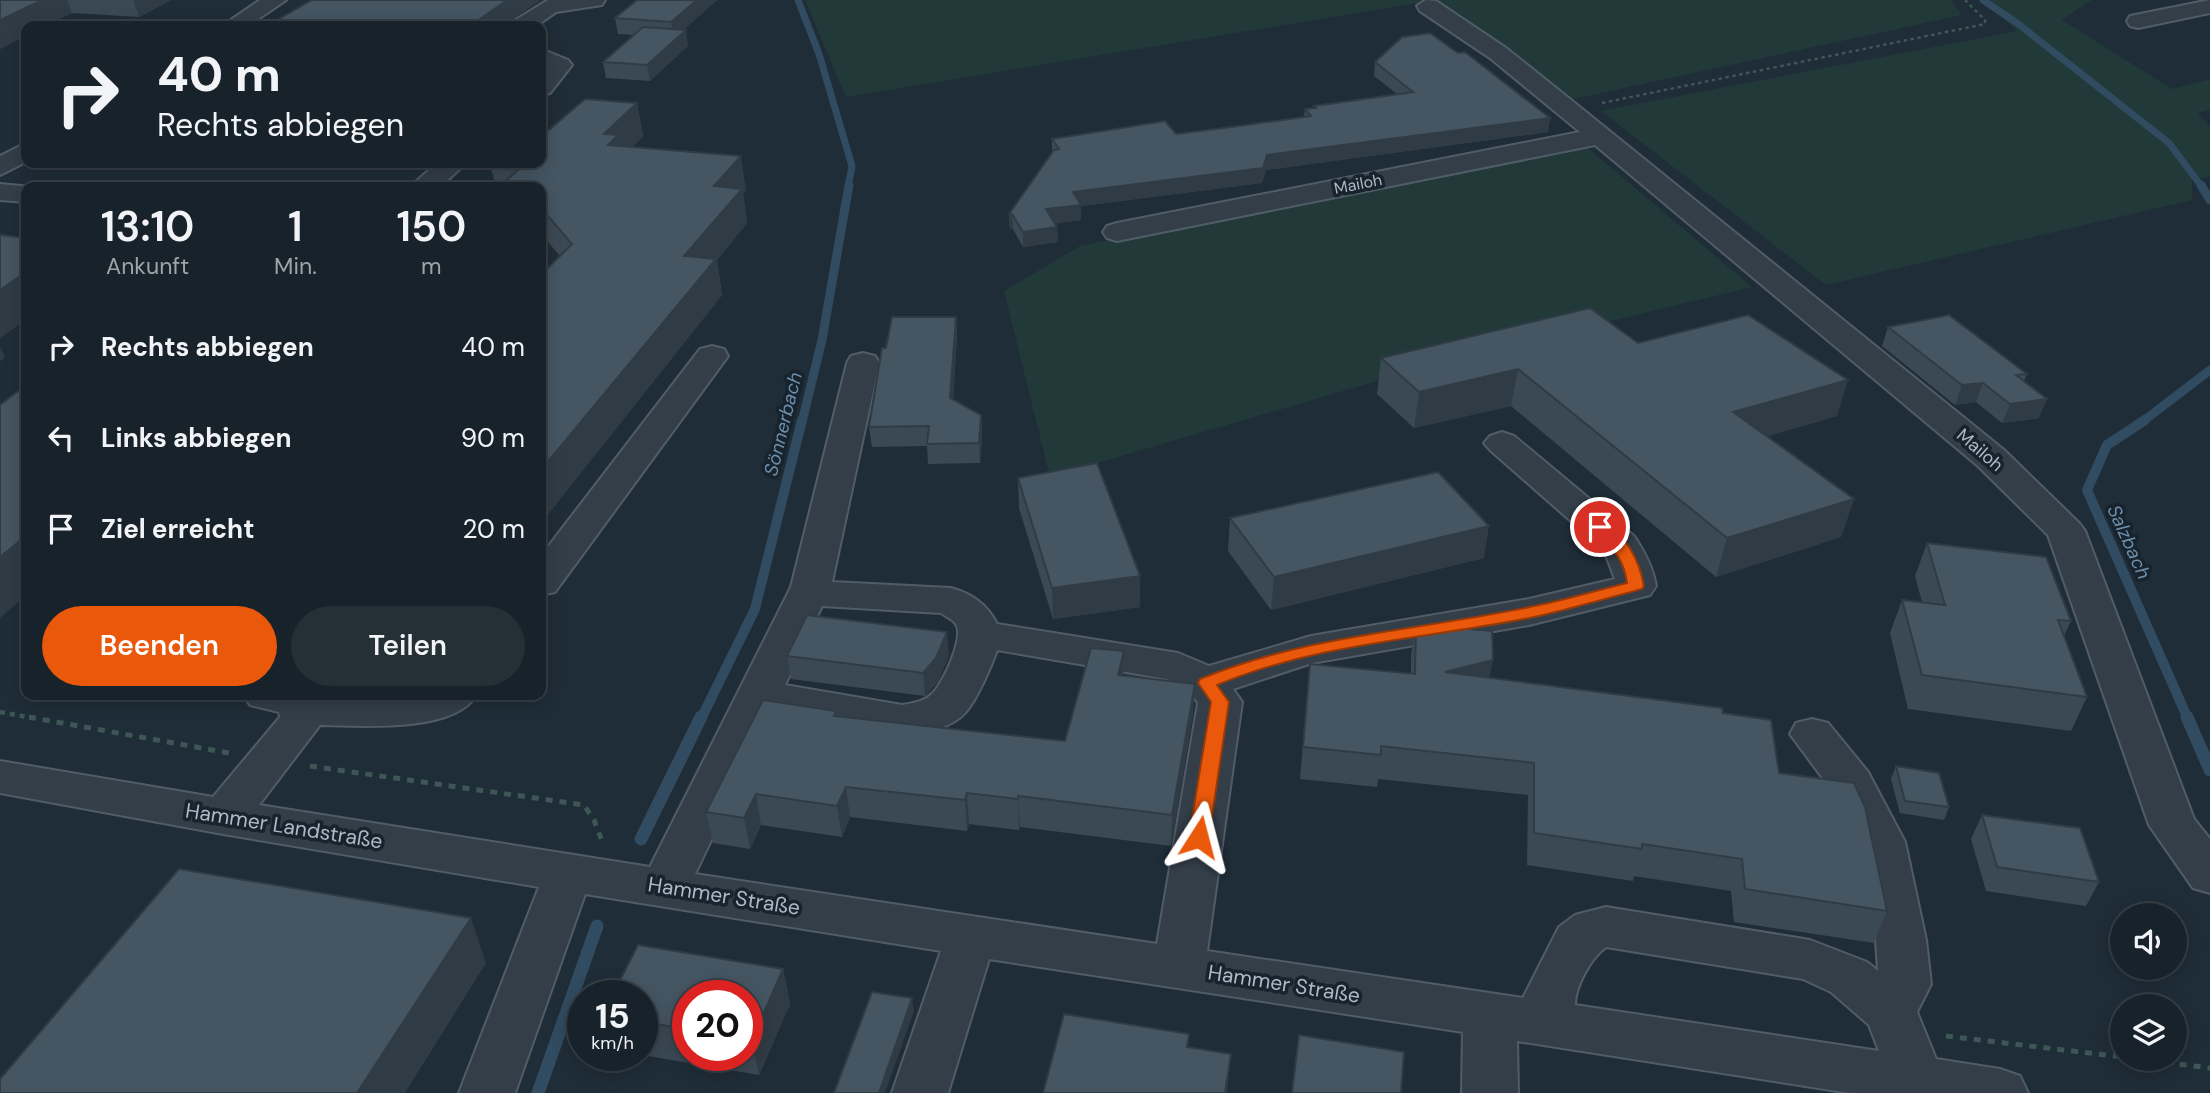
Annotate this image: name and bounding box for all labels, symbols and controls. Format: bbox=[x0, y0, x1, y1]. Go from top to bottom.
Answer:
text: 40 m bbox=[157, 42, 281, 106]
icon: right bbox=[42, 49, 133, 140]
text: Rechts abbiegen bbox=[157, 104, 404, 146]
street label: Mailoh bbox=[1332, 169, 1384, 199]
text: 13:10 bbox=[101, 199, 194, 254]
text: 1 bbox=[288, 199, 303, 254]
text: 150 bbox=[396, 199, 466, 254]
text: Ankunft bbox=[106, 251, 189, 281]
text: Min. bbox=[274, 251, 317, 281]
text: m bbox=[421, 251, 442, 281]
icon: right bbox=[42, 328, 80, 366]
text: Rechts abbiegen bbox=[101, 330, 314, 364]
text: 40 m bbox=[461, 330, 525, 364]
water label: Sönnerbach bbox=[758, 369, 808, 479]
icon: left bbox=[42, 419, 80, 457]
text: Links abbiegen bbox=[101, 421, 291, 455]
text: 90 m bbox=[461, 421, 525, 455]
street label: Mailoh bbox=[1952, 423, 2008, 477]
pin bbox=[1570, 497, 1630, 557]
water label: Salzbach bbox=[2102, 501, 2156, 583]
icon: arrive bbox=[1581, 508, 1619, 546]
icon: arrive bbox=[42, 510, 80, 548]
text: Ziel erreicht bbox=[101, 512, 254, 546]
text: 20 m bbox=[462, 512, 525, 546]
button: Beenden bbox=[42, 606, 277, 686]
button: Teilen bbox=[291, 606, 525, 686]
street label: Hammer Landstraße bbox=[183, 797, 385, 855]
position arrow bbox=[1162, 800, 1236, 874]
street label: Hammer Straße bbox=[646, 870, 802, 922]
map controls bbox=[2110, 903, 2187, 1071]
button: sound bbox=[2110, 903, 2187, 980]
street label: Hammer Straße bbox=[1206, 958, 1362, 1010]
speed limit sign: 20 bbox=[672, 980, 763, 1071]
text: 15 bbox=[595, 993, 630, 1039]
button: layers bbox=[2110, 994, 2187, 1071]
text: km/h bbox=[591, 1031, 634, 1055]

